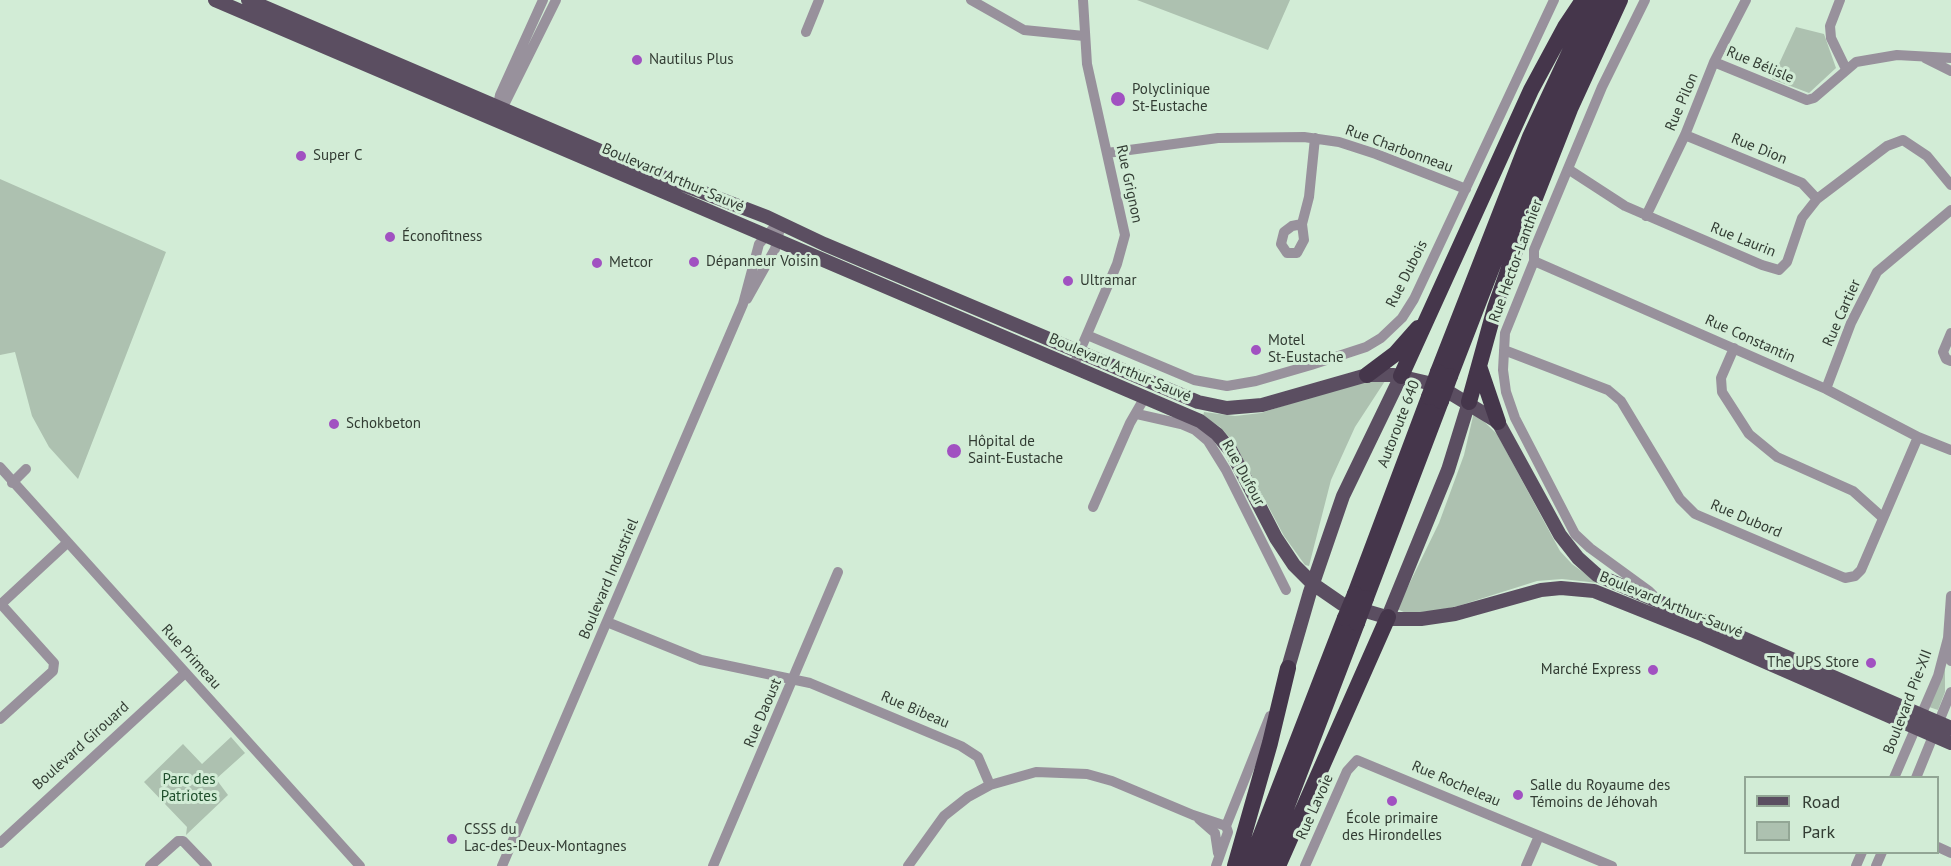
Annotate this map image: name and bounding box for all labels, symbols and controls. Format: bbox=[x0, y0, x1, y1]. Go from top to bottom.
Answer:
street label: Rue Bélisle bbox=[1724, 43, 1796, 87]
place label: Nautilus Plus bbox=[649, 51, 734, 69]
marker: Nautilus Plus bbox=[630, 53, 644, 67]
street label: Rue Pilon bbox=[1662, 70, 1702, 134]
place label: Polyclinique St-Eustache bbox=[1132, 81, 1210, 116]
marker: Polyclinique St-Eustache bbox=[1109, 90, 1127, 108]
street label: Rue Charbonneau bbox=[1343, 121, 1455, 177]
street label: Rue Dion bbox=[1728, 130, 1790, 168]
street label: Boulevard Arthur-Sauvé bbox=[599, 140, 747, 216]
street label: Rue Grignon bbox=[1112, 143, 1146, 225]
place label: Super C bbox=[313, 147, 362, 165]
marker: Super C bbox=[294, 149, 308, 163]
street label: Rue Hector-Lanthier bbox=[1485, 197, 1547, 325]
street label: Rue Laurin bbox=[1708, 219, 1778, 261]
place label: Éconofitness bbox=[402, 228, 482, 246]
marker: Éconofitness bbox=[383, 230, 397, 244]
street label: Rue Dubois bbox=[1382, 237, 1432, 311]
place label: Dépanneur Voisin bbox=[706, 253, 818, 271]
place label: Metcor bbox=[609, 254, 653, 272]
marker: Dépanneur Voisin bbox=[687, 255, 701, 269]
marker: Metcor bbox=[590, 256, 604, 270]
place label: Ultramar bbox=[1080, 272, 1137, 290]
marker: Ultramar bbox=[1061, 274, 1075, 288]
street label: Rue Cartier bbox=[1819, 277, 1865, 349]
street label: Rue Constantin bbox=[1702, 311, 1798, 367]
street label: Boulevard Arthur-Sauvé bbox=[1046, 330, 1194, 406]
place label: Motel St-Eustache bbox=[1268, 332, 1344, 367]
marker: Motel St-Eustache bbox=[1249, 343, 1263, 357]
street label: Autoroute 640 bbox=[1374, 378, 1424, 470]
place label: Schokbeton bbox=[346, 415, 421, 433]
marker: Schokbeton bbox=[327, 417, 341, 431]
place label: Hôpital de Saint-Eustache bbox=[968, 433, 1063, 468]
street label: Rue Dufour bbox=[1218, 437, 1268, 509]
marker: Hôpital de Saint-Eustache bbox=[945, 442, 963, 460]
street label: Rue Dubord bbox=[1708, 496, 1784, 542]
street label: Boulevard Industriel bbox=[575, 516, 643, 642]
street label: Boulevard Arthur-Sauvé bbox=[1597, 568, 1745, 642]
street label: Rue Primeau bbox=[157, 621, 225, 693]
street label: Boulevard Pie-XII bbox=[1880, 647, 1936, 757]
place label: The UPS Store bbox=[1767, 654, 1859, 672]
marker: The UPS Store bbox=[1864, 656, 1878, 670]
place label: Marché Express bbox=[1541, 661, 1641, 679]
marker: Marché Express bbox=[1646, 663, 1660, 677]
street label: Rue Daoust bbox=[740, 676, 786, 750]
street label: Rue Bibeau bbox=[878, 688, 952, 732]
street label: Boulevard Girouard bbox=[29, 698, 133, 794]
street label: Rue Rocheleau bbox=[1409, 757, 1503, 811]
park label: Parc des Patriotes bbox=[161, 771, 217, 806]
street label: Rue Lavoie bbox=[1293, 771, 1337, 843]
legend bbox=[1744, 776, 1939, 854]
place label: Salle du Royaume des Témoins de Jéhovah bbox=[1530, 777, 1670, 812]
marker: Salle du Royaume des Témoins de Jéhovah bbox=[1511, 788, 1525, 802]
text: Road bbox=[1802, 790, 1840, 813]
marker: École primaire des Hirondelles bbox=[1385, 794, 1399, 808]
place label: École primaire des Hirondelles bbox=[1342, 810, 1442, 845]
text: Park bbox=[1802, 820, 1835, 843]
place label: CSSS du Lac-des-Deux-Montagnes bbox=[464, 821, 627, 856]
marker: CSSS du Lac-des-Deux-Montagnes bbox=[445, 832, 459, 846]

